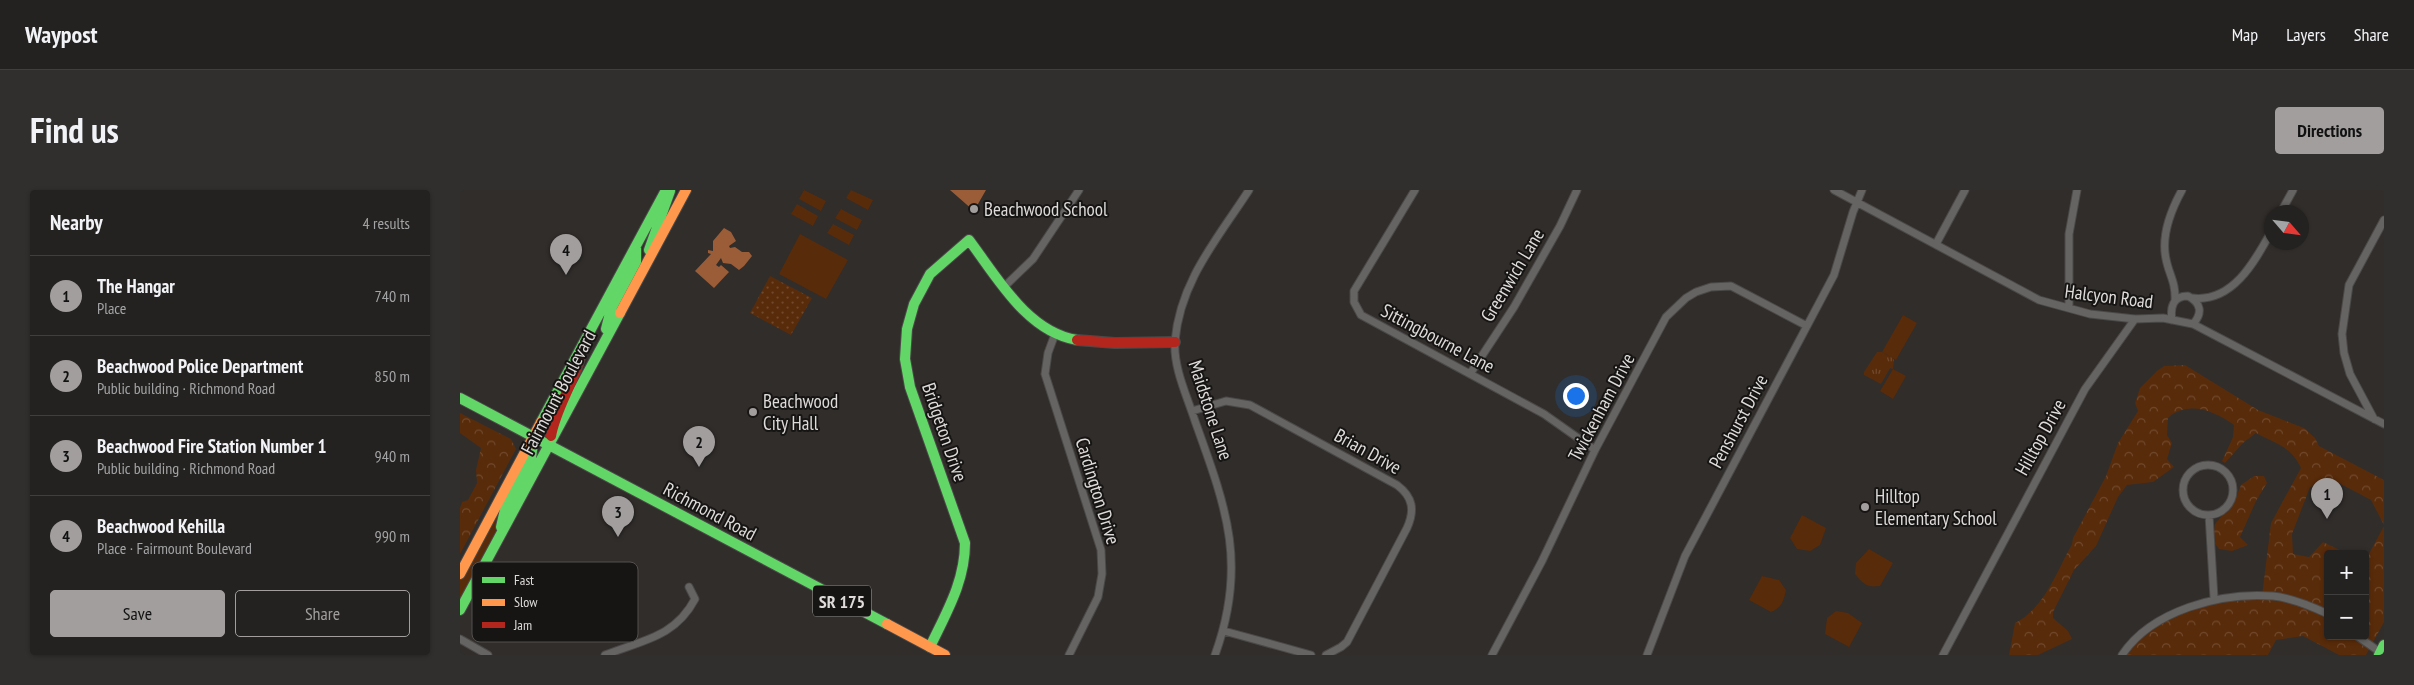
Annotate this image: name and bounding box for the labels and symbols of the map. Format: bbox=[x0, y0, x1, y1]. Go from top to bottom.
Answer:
place label: Beachwood School bbox=[984, 197, 1108, 221]
marker: Beachwood School bbox=[968, 203, 980, 215]
north arrow bbox=[2264, 205, 2309, 250]
street label: Greenwich Lane bbox=[1475, 224, 1549, 326]
pin: 4 bbox=[550, 234, 582, 275]
street label: Halcyon Road bbox=[2063, 279, 2155, 313]
street label: Sittingbourne Lane bbox=[1377, 298, 1499, 378]
street label: Fairmount Boulevard bbox=[515, 326, 601, 458]
street label: Twickenham Drive bbox=[1562, 349, 1640, 465]
street label: Maidstone Lane bbox=[1184, 357, 1238, 463]
street label: Penshurst Drive bbox=[1703, 370, 1773, 472]
street label: Bridgeton Drive bbox=[917, 380, 973, 485]
your location bbox=[1563, 383, 1589, 409]
place label: Beachwood City Hall bbox=[763, 389, 838, 435]
street label: Hilltop Drive bbox=[2009, 395, 2071, 479]
marker: Beachwood City Hall bbox=[747, 406, 759, 418]
street label: Brian Drive bbox=[1330, 423, 1406, 479]
pin: 2 bbox=[683, 426, 715, 467]
street label: Cardington Drive bbox=[1070, 435, 1126, 547]
street label: Richmond Road bbox=[659, 476, 761, 546]
pin: 1 bbox=[2311, 478, 2343, 519]
place label: Hilltop Elementary School bbox=[1875, 484, 1997, 530]
pin: 3 bbox=[602, 496, 634, 537]
marker: Hilltop Elementary School bbox=[1859, 501, 1871, 513]
legend bbox=[472, 562, 638, 642]
text: Fast bbox=[514, 571, 534, 589]
road number: SR 175 bbox=[813, 586, 871, 616]
text: Slow bbox=[514, 593, 538, 611]
text: Jam bbox=[513, 616, 532, 634]

